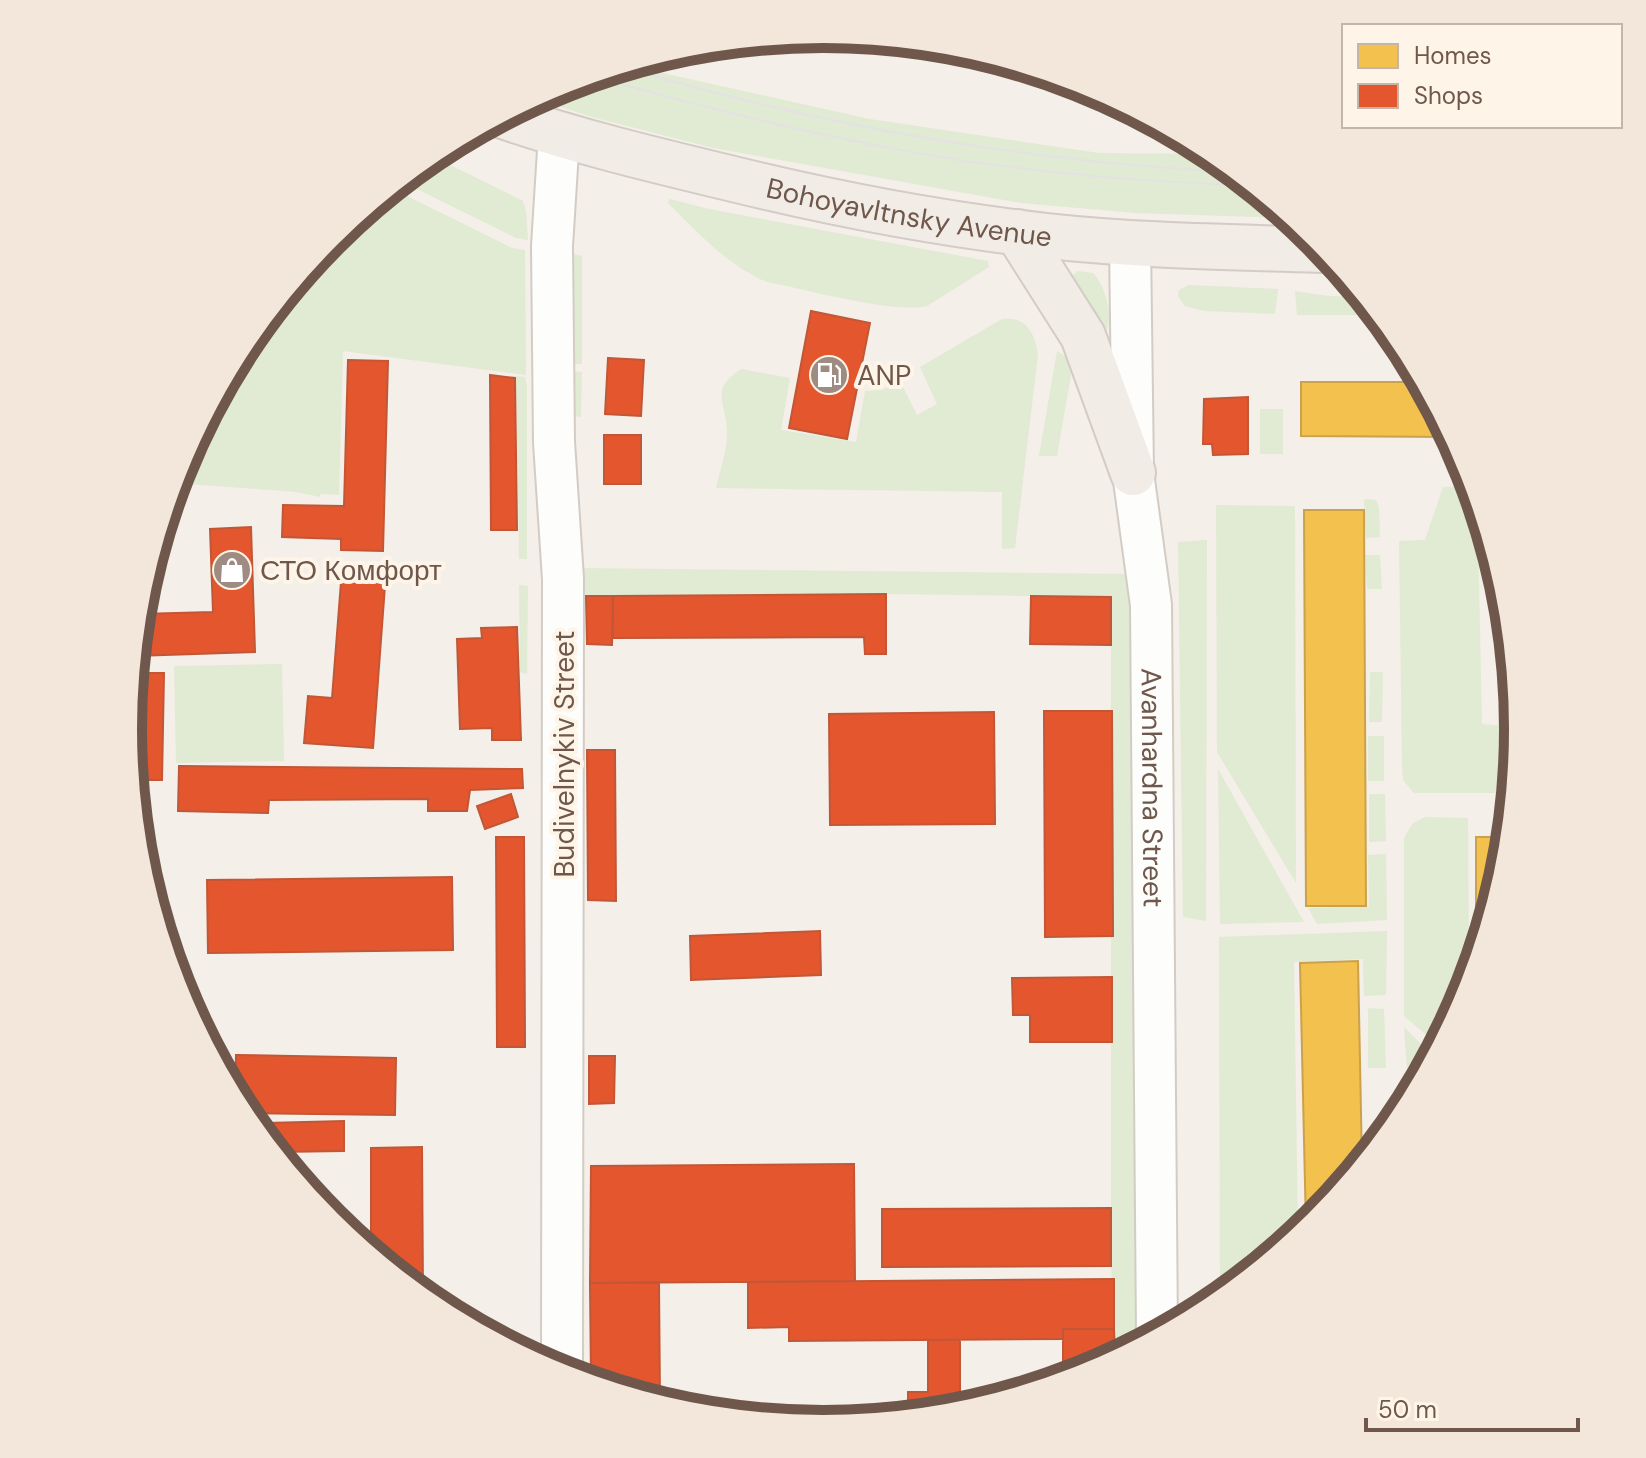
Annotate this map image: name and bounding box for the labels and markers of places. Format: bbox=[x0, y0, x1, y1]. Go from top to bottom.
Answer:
fuel station icon: ANP bbox=[808, 354, 850, 396]
place label: ANP bbox=[857, 357, 911, 394]
shop icon: СТО Комфорт bbox=[211, 549, 253, 591]
place label: СТО Комфорт bbox=[260, 552, 442, 589]

